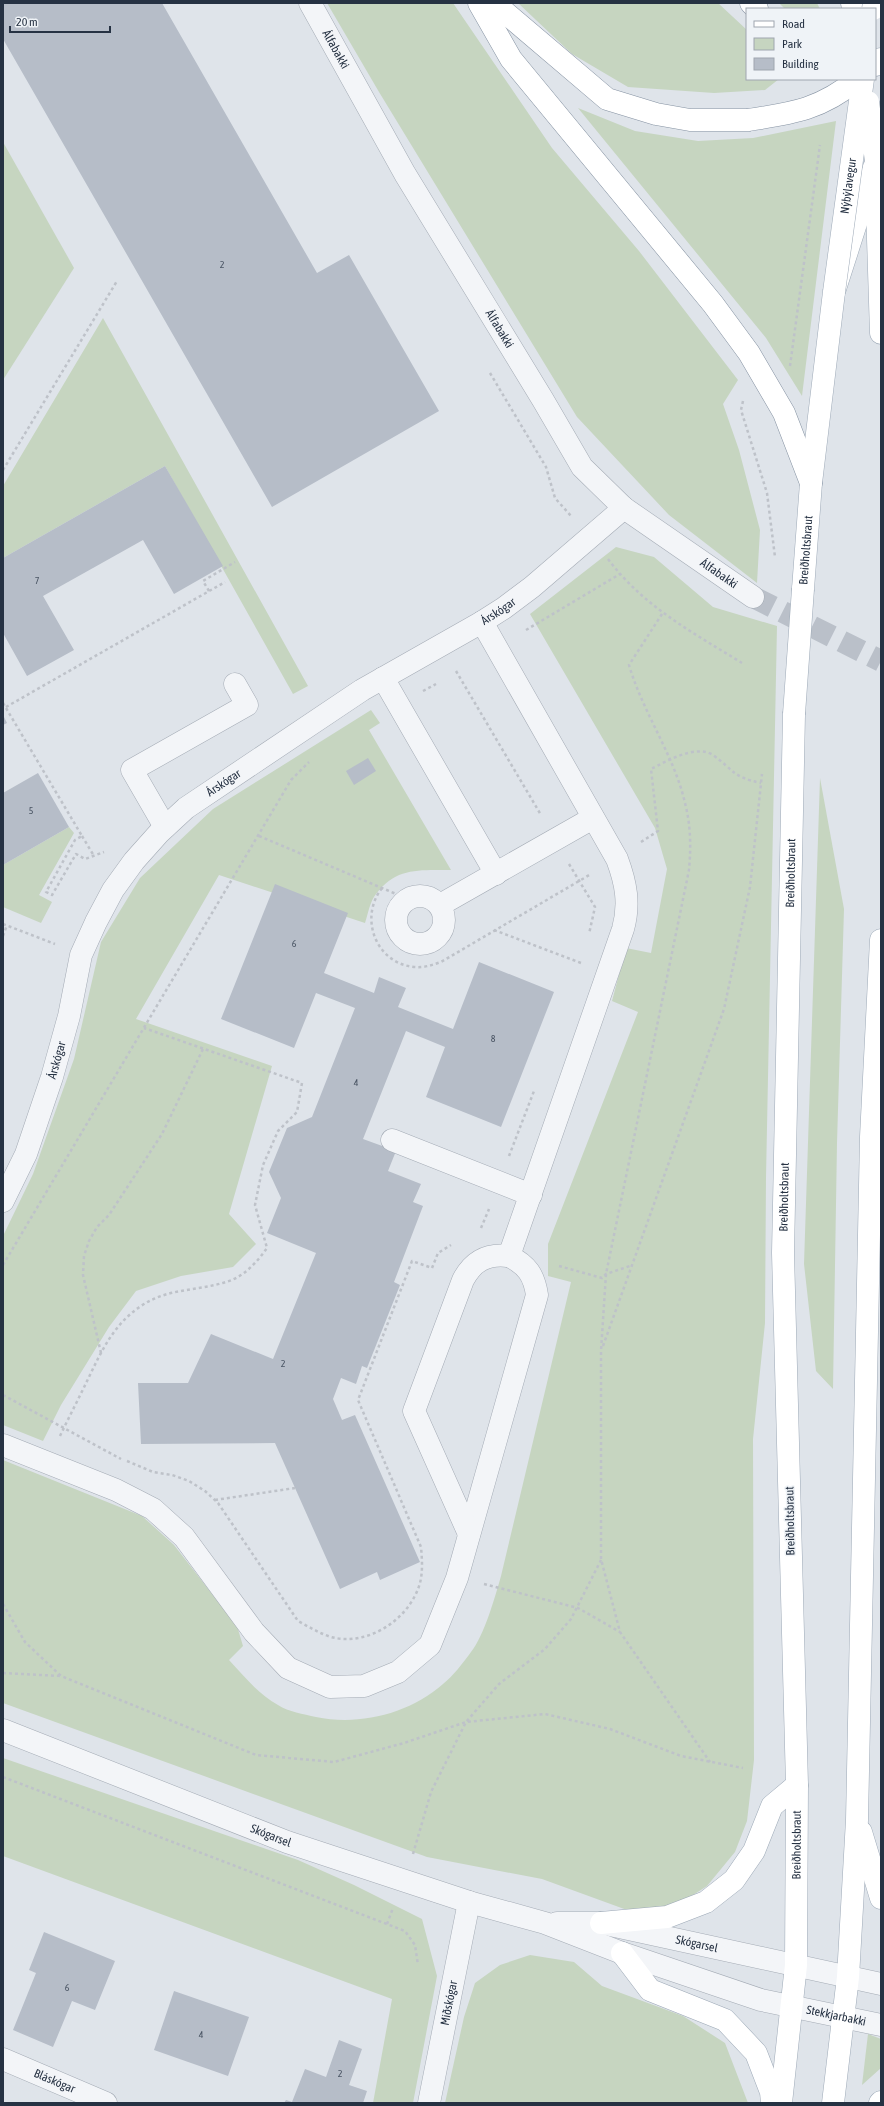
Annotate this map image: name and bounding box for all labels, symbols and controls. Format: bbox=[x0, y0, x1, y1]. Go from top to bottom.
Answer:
scale bar bbox=[10, 8, 110, 34]
legend bbox=[746, 8, 876, 80]
text: 20 m bbox=[16, 15, 38, 29]
text: Road bbox=[782, 17, 805, 31]
street label: Álfabakki bbox=[319, 27, 352, 71]
text: Park bbox=[782, 37, 803, 51]
text: Building bbox=[782, 57, 820, 71]
street label: Nýbýlavegur bbox=[838, 157, 859, 215]
house number: 2 bbox=[220, 259, 225, 270]
street label: Álfabakki bbox=[483, 307, 517, 350]
street label: Breiðholtsbraut bbox=[796, 514, 816, 585]
street label: Álfabakki bbox=[698, 556, 740, 591]
house number: 7 bbox=[35, 575, 40, 586]
street label: Árskógar bbox=[478, 595, 519, 628]
street label: Árskógar bbox=[204, 766, 244, 799]
house number: 5 bbox=[29, 805, 34, 816]
street label: Breiðholtsbraut bbox=[783, 838, 798, 908]
house number: 6 bbox=[292, 938, 297, 949]
house number: 8 bbox=[491, 1033, 496, 1044]
street label: Árskógar bbox=[45, 1039, 69, 1081]
house number: 4 bbox=[354, 1077, 359, 1088]
street label: Breiðholtsbraut bbox=[776, 1162, 792, 1232]
house number: 2 bbox=[281, 1358, 286, 1369]
street label: Breiðholtsbraut bbox=[782, 1486, 798, 1556]
street label: Breiðholtsbraut bbox=[789, 1810, 804, 1880]
street label: Skógarsel bbox=[248, 1821, 294, 1850]
street label: Skógarsel bbox=[674, 1932, 720, 1955]
street label: Miðskógar bbox=[438, 1979, 460, 2027]
house number: 6 bbox=[65, 1982, 70, 1993]
street label: Stekkjarbakki bbox=[805, 2003, 867, 2029]
house number: 4 bbox=[199, 2029, 204, 2040]
street label: Bláskógar bbox=[32, 2066, 78, 2096]
house number: 2 bbox=[338, 2068, 343, 2079]

